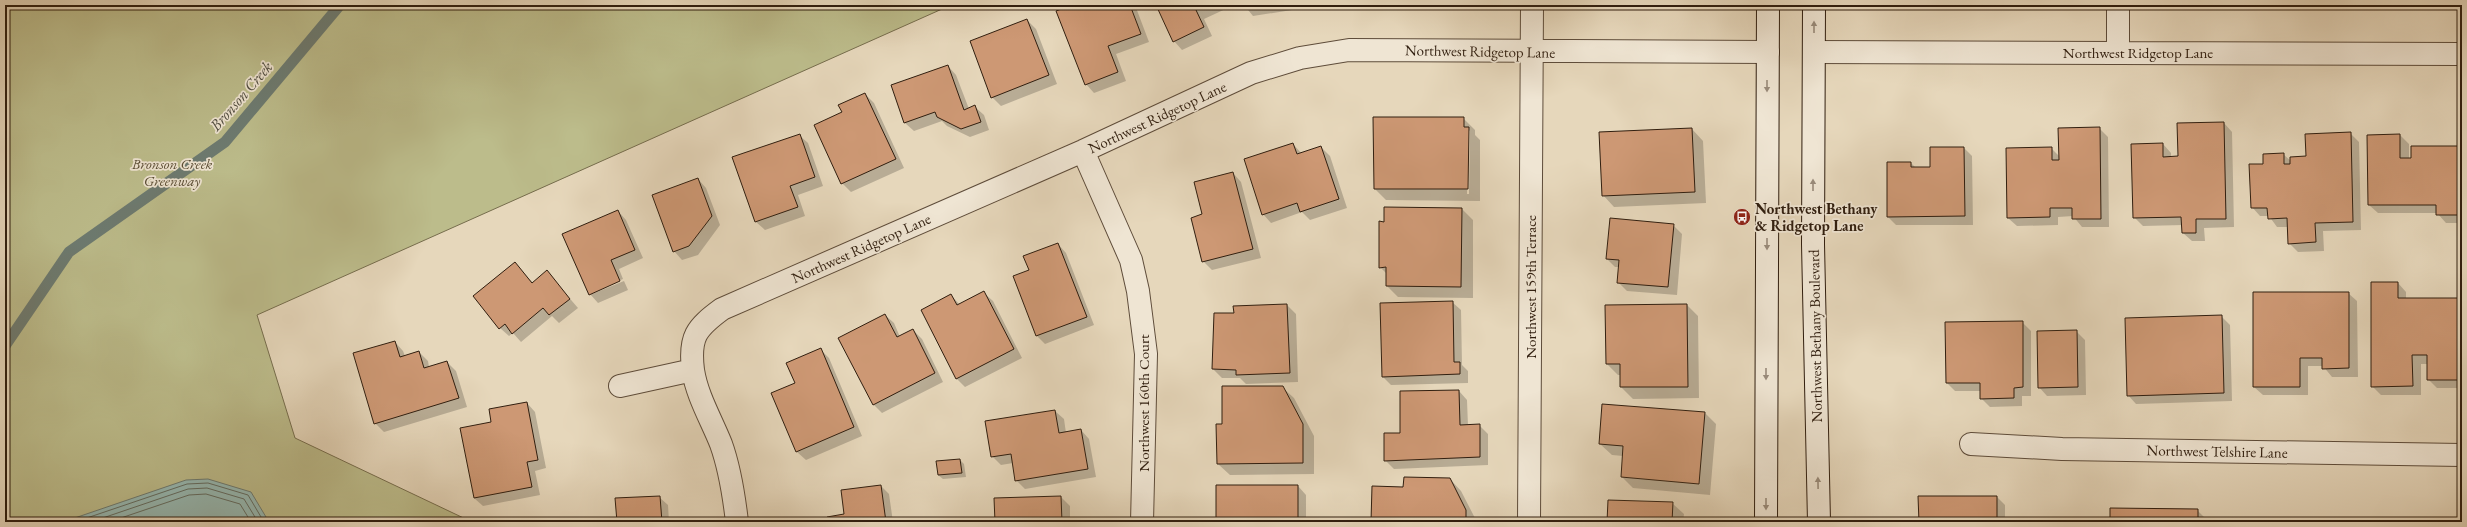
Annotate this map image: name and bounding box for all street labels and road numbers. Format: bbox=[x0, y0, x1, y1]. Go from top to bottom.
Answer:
street label: Northwest Ridgetop Lane bbox=[1405, 40, 1556, 62]
street label: Northwest Ridgetop Lane bbox=[2063, 43, 2213, 62]
street label: Northwest Ridgetop Lane bbox=[1085, 77, 1229, 157]
street label: Northwest Ridgetop Lane bbox=[788, 209, 934, 287]
street label: Northwest 159th Terrace bbox=[1521, 215, 1540, 359]
street label: Northwest Bethany Boulevard bbox=[1804, 249, 1826, 423]
street label: Northwest 160th Court bbox=[1134, 334, 1153, 472]
street label: Northwest Telshire Lane bbox=[2146, 440, 2288, 462]

